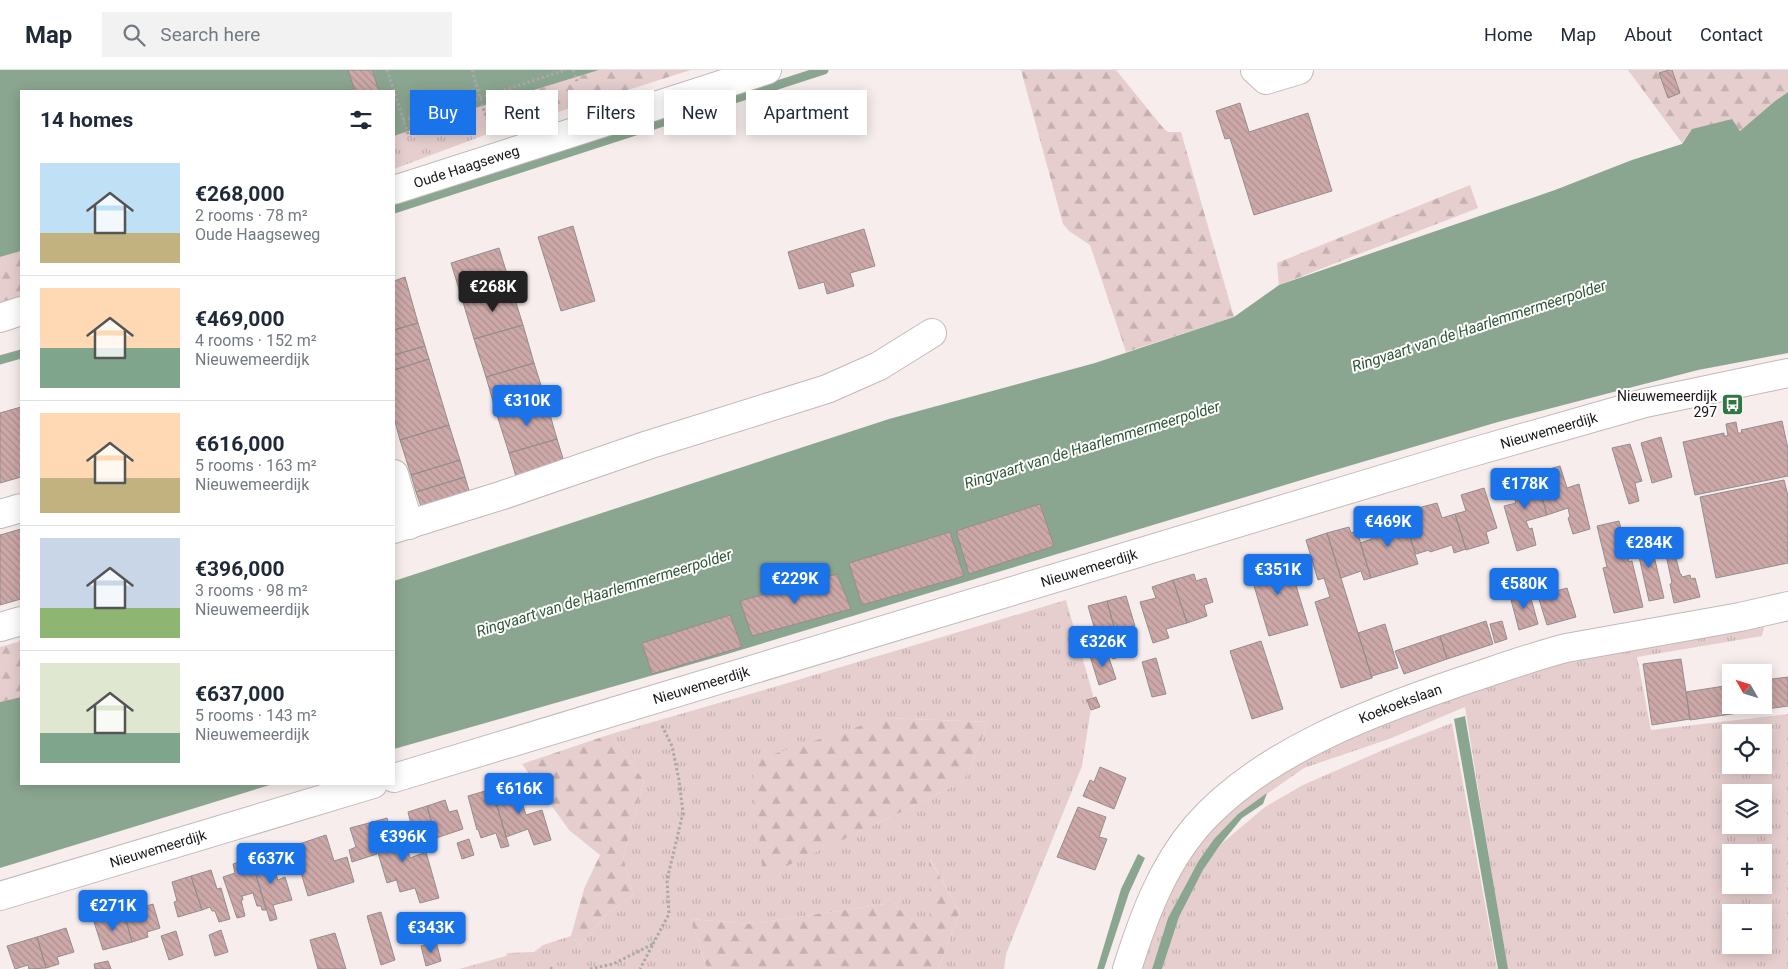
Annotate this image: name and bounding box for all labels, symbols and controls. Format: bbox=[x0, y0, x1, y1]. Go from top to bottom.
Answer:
search box bbox=[102, 12, 452, 57]
text: Map bbox=[25, 21, 72, 49]
icon: search bbox=[120, 21, 148, 49]
text: Search here bbox=[160, 23, 260, 46]
text: Home bbox=[1484, 24, 1533, 45]
text: Map bbox=[1561, 24, 1596, 45]
text: About bbox=[1624, 24, 1672, 45]
text: Contact bbox=[1700, 24, 1763, 45]
chip: Buy bbox=[410, 90, 476, 135]
chip: Rent bbox=[486, 90, 558, 135]
chip: Filters bbox=[568, 90, 654, 135]
chip: New bbox=[664, 90, 736, 135]
chip: Apartment bbox=[746, 90, 867, 135]
icon: filters bbox=[347, 106, 375, 134]
text: 14 homes bbox=[40, 108, 133, 132]
street label: Oude Haagseweg bbox=[412, 142, 521, 191]
text: €268,000 bbox=[195, 182, 285, 206]
icon: home bbox=[80, 183, 140, 243]
text: 2 rooms · 78 m² bbox=[195, 206, 308, 225]
text: Oude Haagseweg bbox=[195, 225, 320, 244]
pin: €268K bbox=[458, 270, 528, 313]
water label: Ringvaart van de Haarlemmermeerpolder bbox=[1350, 276, 1609, 376]
text: €268K bbox=[470, 277, 516, 296]
text: €469,000 bbox=[195, 307, 285, 331]
icon: home bbox=[80, 308, 140, 368]
text: 4 rooms · 152 m² bbox=[195, 331, 317, 350]
text: Nieuwemeerdijk bbox=[195, 350, 309, 369]
pin: €310K bbox=[492, 384, 562, 427]
place label: Nieuwemeerdijk 297 bbox=[1617, 388, 1718, 420]
text: €310K bbox=[504, 391, 550, 410]
bus stop icon: Nieuwemeerdijk 297 bbox=[1721, 392, 1745, 416]
water label: Ringvaart van de Haarlemmermeerpolder bbox=[962, 397, 1223, 492]
street label: Nieuwemeerdijk bbox=[1498, 409, 1600, 452]
text: €616,000 bbox=[195, 432, 285, 456]
icon: home bbox=[80, 433, 140, 493]
text: 5 rooms · 163 m² bbox=[195, 456, 317, 475]
pin: €178K bbox=[1490, 468, 1560, 510]
text: €178K bbox=[1502, 474, 1548, 493]
text: Nieuwemeerdijk bbox=[195, 475, 309, 494]
pin: €469K bbox=[1353, 506, 1423, 548]
text: €469K bbox=[1365, 512, 1411, 531]
pin: €284K bbox=[1614, 526, 1684, 569]
text: €284K bbox=[1626, 533, 1672, 552]
water label: Ringvaart van de Haarlemmermeerpolder bbox=[474, 545, 735, 640]
street label: Nieuwemeerdijk bbox=[1039, 545, 1140, 590]
pin: €351K bbox=[1243, 554, 1313, 596]
text: €396,000 bbox=[195, 557, 285, 581]
icon: home bbox=[80, 558, 140, 618]
text: €351K bbox=[1255, 560, 1301, 579]
pin: €229K bbox=[760, 562, 830, 605]
pin: €580K bbox=[1489, 568, 1559, 610]
text: €229K bbox=[772, 569, 818, 588]
text: €580K bbox=[1501, 574, 1547, 593]
text: 3 rooms · 98 m² bbox=[195, 581, 308, 600]
text: Nieuwemeerdijk bbox=[195, 600, 309, 619]
pin: €326K bbox=[1068, 626, 1138, 668]
text: €326K bbox=[1080, 632, 1126, 651]
street label: Nieuwemeerdijk bbox=[651, 663, 752, 707]
north arrow bbox=[1722, 664, 1772, 714]
map controls bbox=[1722, 664, 1772, 954]
street label: Koekoekslaan bbox=[1356, 681, 1444, 727]
text: €637,000 bbox=[195, 682, 285, 706]
icon: home bbox=[80, 683, 140, 743]
text: 5 rooms · 143 m² bbox=[195, 706, 317, 725]
button: locate bbox=[1722, 724, 1772, 774]
text: Nieuwemeerdijk bbox=[195, 725, 309, 744]
pin: €616K bbox=[484, 772, 554, 815]
text: €616K bbox=[496, 779, 542, 798]
button: layers bbox=[1722, 784, 1772, 834]
pin: €396K bbox=[368, 820, 438, 863]
street label: Nieuwemeerdijk bbox=[108, 826, 209, 871]
text: €396K bbox=[380, 827, 426, 846]
pin: €637K bbox=[236, 842, 306, 885]
button: + bbox=[1722, 844, 1772, 894]
text: €637K bbox=[248, 849, 294, 868]
pin: €271K bbox=[78, 890, 148, 932]
text: €271K bbox=[90, 896, 136, 915]
button: − bbox=[1722, 904, 1772, 954]
pin: €343K bbox=[396, 912, 466, 954]
text: €343K bbox=[408, 918, 454, 937]

